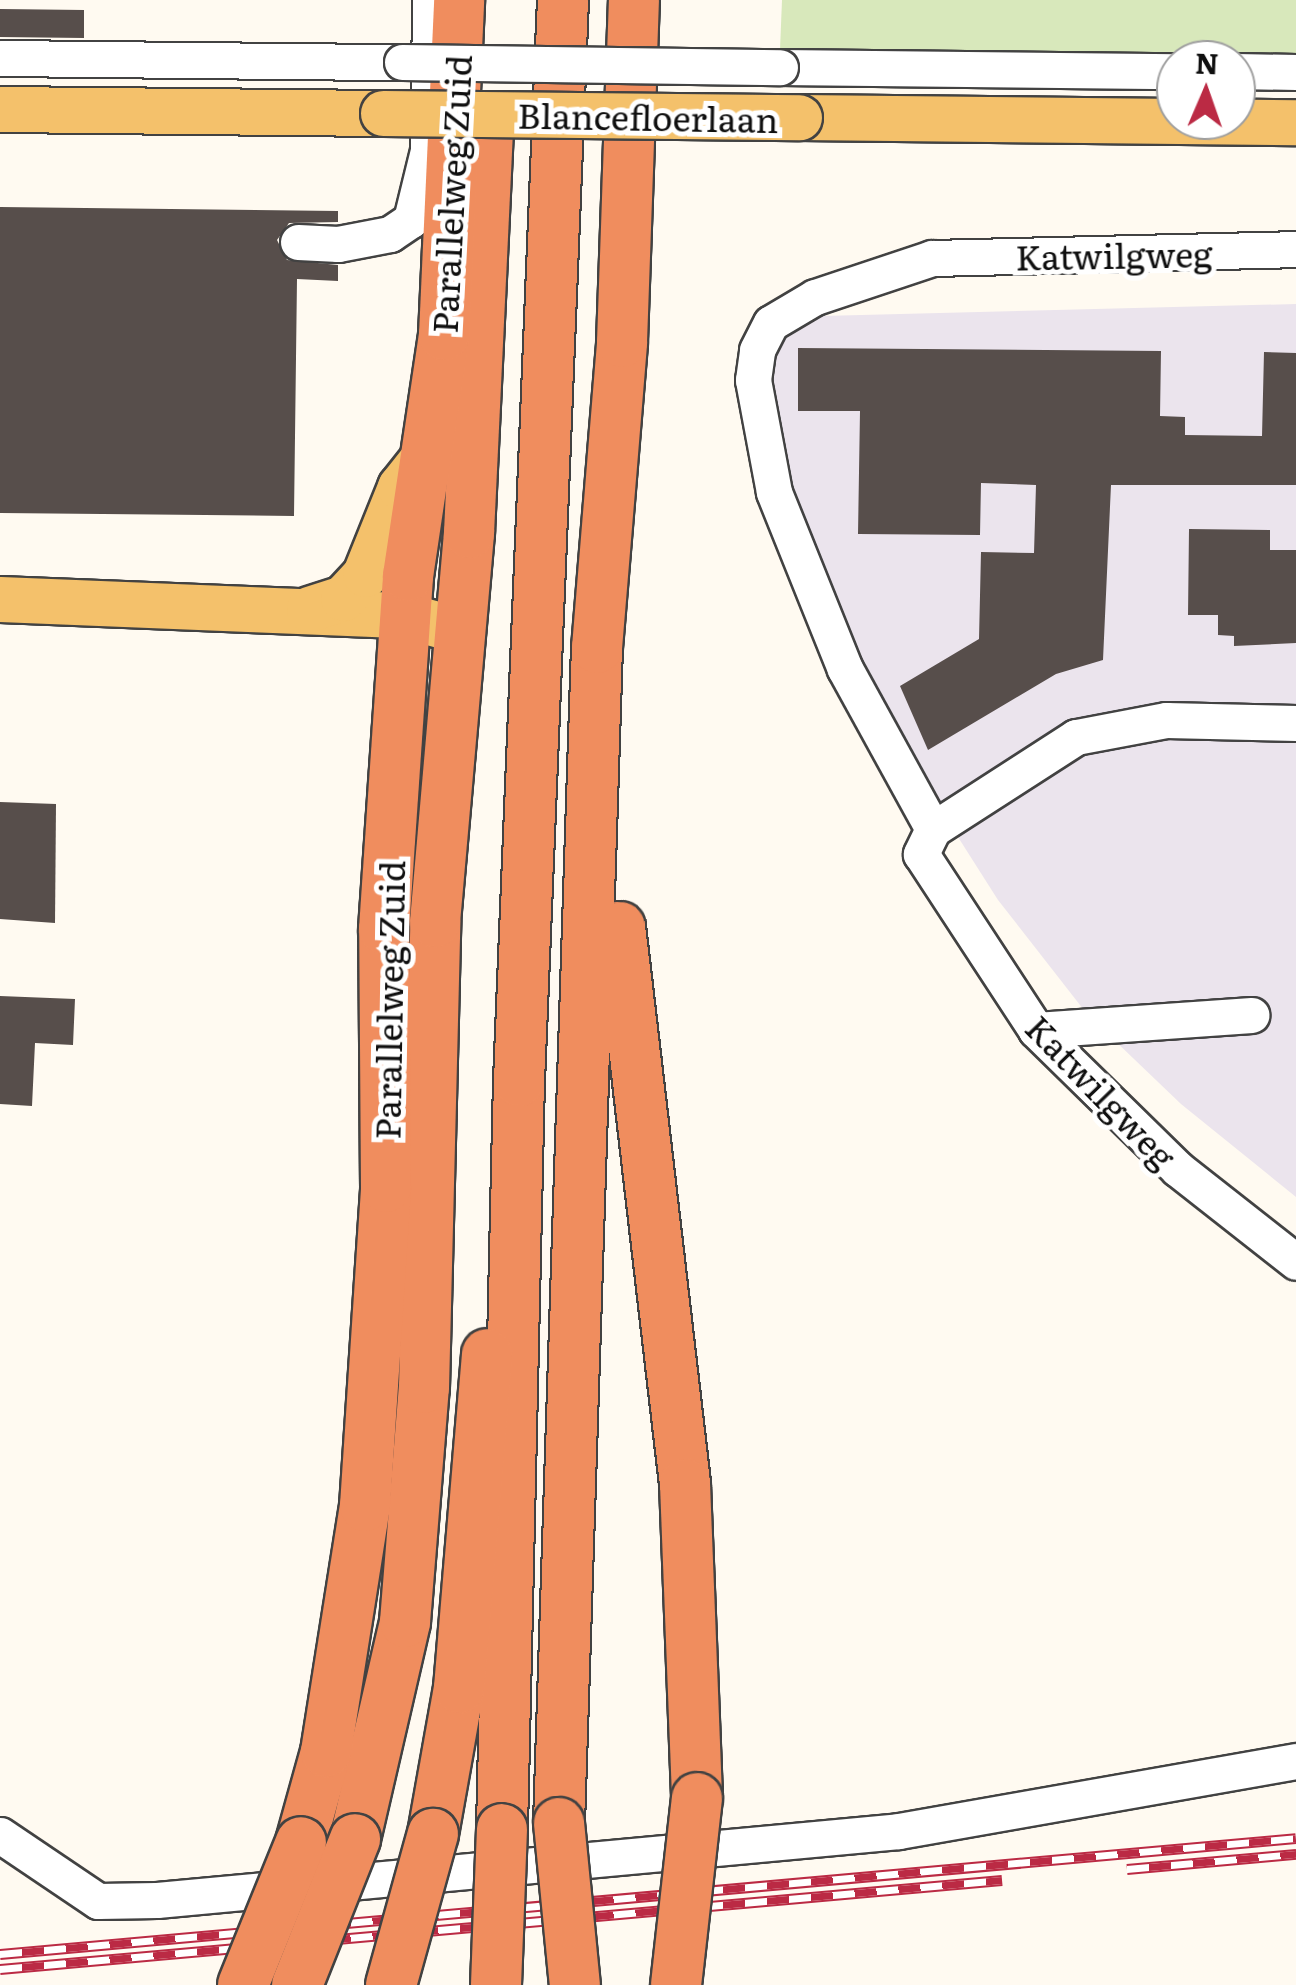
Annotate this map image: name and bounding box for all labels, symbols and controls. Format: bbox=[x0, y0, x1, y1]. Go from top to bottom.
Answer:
north arrow bbox=[1156, 40, 1256, 140]
text: N bbox=[1195, 41, 1219, 83]
street label: Parallelweg Zuid bbox=[422, 54, 478, 334]
street label: Blancefloerlaan bbox=[517, 93, 779, 139]
street label: Katwilgweg bbox=[1015, 231, 1213, 277]
street label: Parallelweg Zuid bbox=[365, 860, 411, 1140]
street label: Katwilgweg bbox=[1018, 1005, 1186, 1177]

